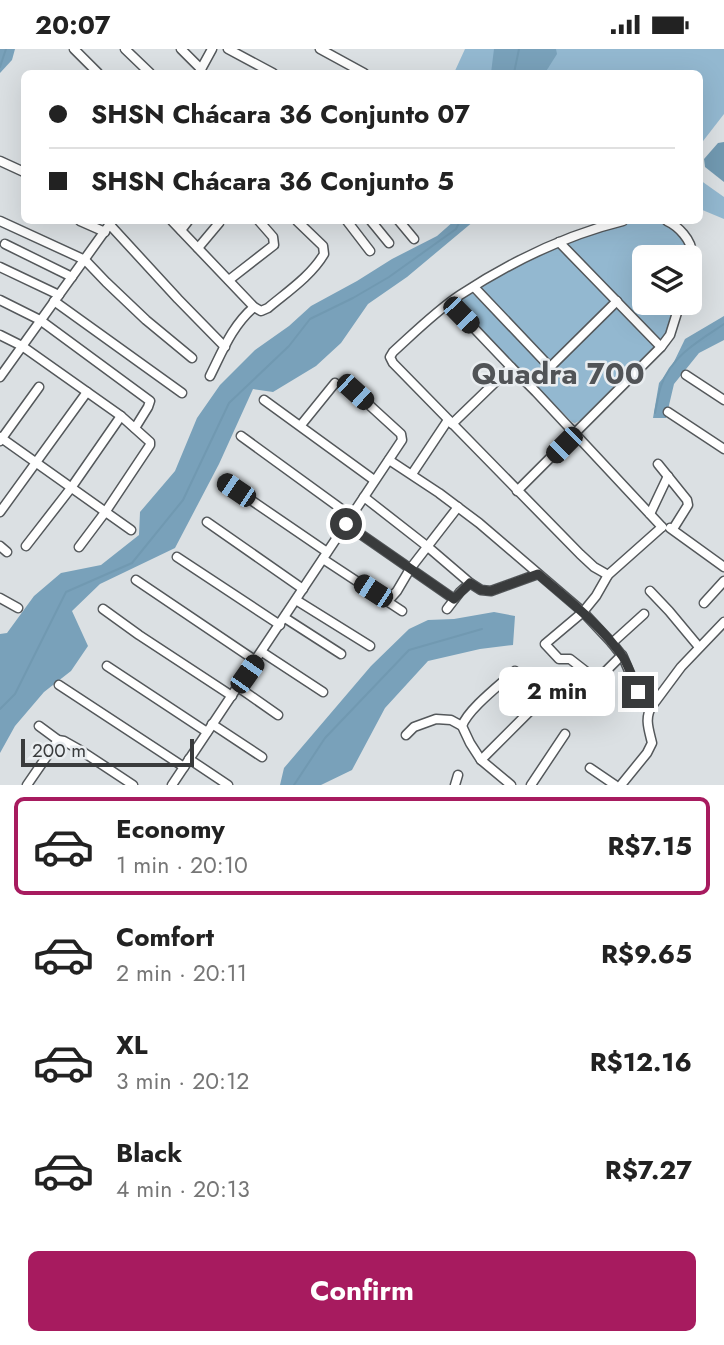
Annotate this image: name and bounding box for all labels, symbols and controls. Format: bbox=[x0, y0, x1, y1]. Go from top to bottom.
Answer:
text: 20:07 bbox=[35, 6, 111, 44]
text: SHSN Chácara 36 Conjunto 07 bbox=[91, 95, 470, 133]
text: SHSN Chácara 36 Conjunto 5 bbox=[91, 162, 454, 200]
map controls bbox=[632, 245, 702, 315]
button: layers bbox=[632, 245, 702, 315]
car bbox=[439, 293, 484, 337]
district label: Quadra 700 bbox=[471, 352, 645, 395]
car bbox=[333, 370, 378, 414]
car bbox=[542, 423, 587, 467]
car bbox=[213, 470, 260, 510]
route start bbox=[330, 508, 362, 540]
car bbox=[350, 571, 397, 611]
car bbox=[227, 651, 268, 697]
callout: 2 min bbox=[498, 667, 614, 717]
text: 2 min bbox=[527, 674, 587, 708]
route end bbox=[622, 676, 654, 708]
scale bar bbox=[21, 736, 194, 768]
text: 200 m bbox=[32, 737, 86, 764]
text: Economy bbox=[116, 810, 225, 848]
icon: car bbox=[32, 815, 95, 878]
text: R$7.15 bbox=[608, 827, 692, 865]
text: 1 min · 20:10 bbox=[116, 848, 248, 882]
text: Comfort bbox=[116, 918, 214, 956]
icon: car bbox=[32, 923, 95, 986]
text: R$9.65 bbox=[601, 935, 692, 973]
text: 2 min · 20:11 bbox=[116, 956, 247, 990]
text: XL bbox=[116, 1026, 148, 1064]
icon: car bbox=[32, 1031, 95, 1094]
text: R$12.16 bbox=[590, 1043, 692, 1081]
text: 3 min · 20:12 bbox=[116, 1064, 249, 1098]
text: Black bbox=[116, 1134, 182, 1172]
icon: car bbox=[32, 1139, 95, 1202]
text: R$7.27 bbox=[605, 1151, 692, 1189]
text: 4 min · 20:13 bbox=[116, 1172, 250, 1206]
button: Confirm bbox=[28, 1251, 696, 1331]

